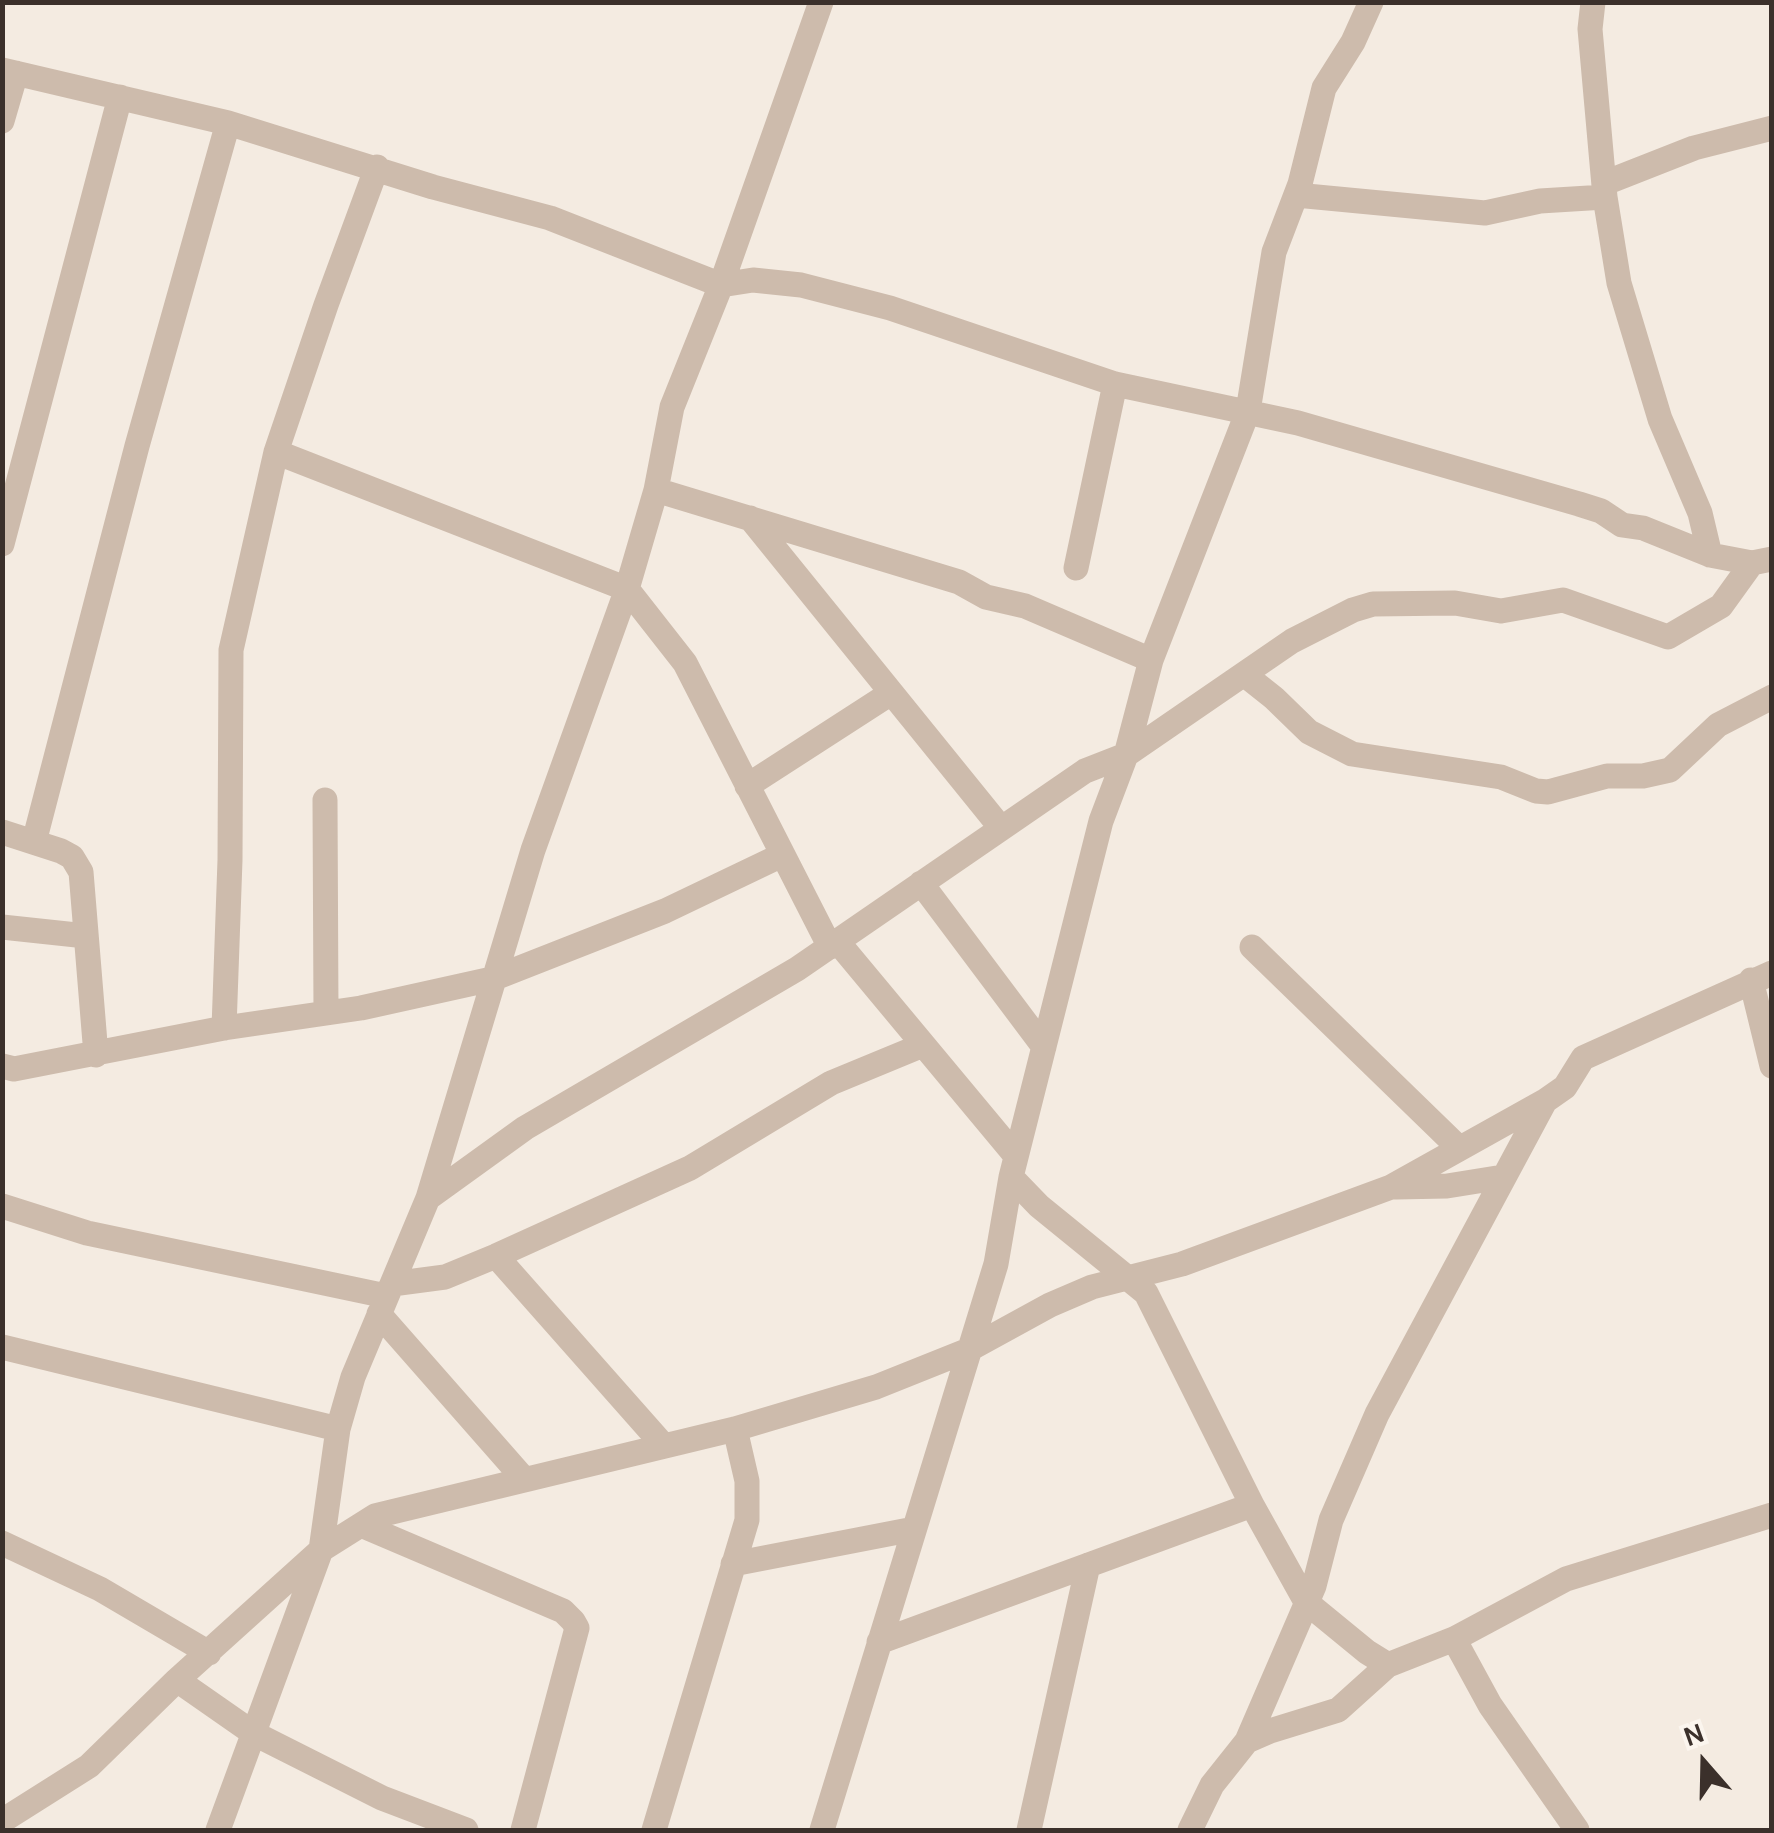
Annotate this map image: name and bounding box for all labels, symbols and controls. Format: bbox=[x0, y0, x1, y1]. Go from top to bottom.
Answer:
north arrow bbox=[1654, 1713, 1754, 1813]
text: N bbox=[1678, 1715, 1709, 1753]

